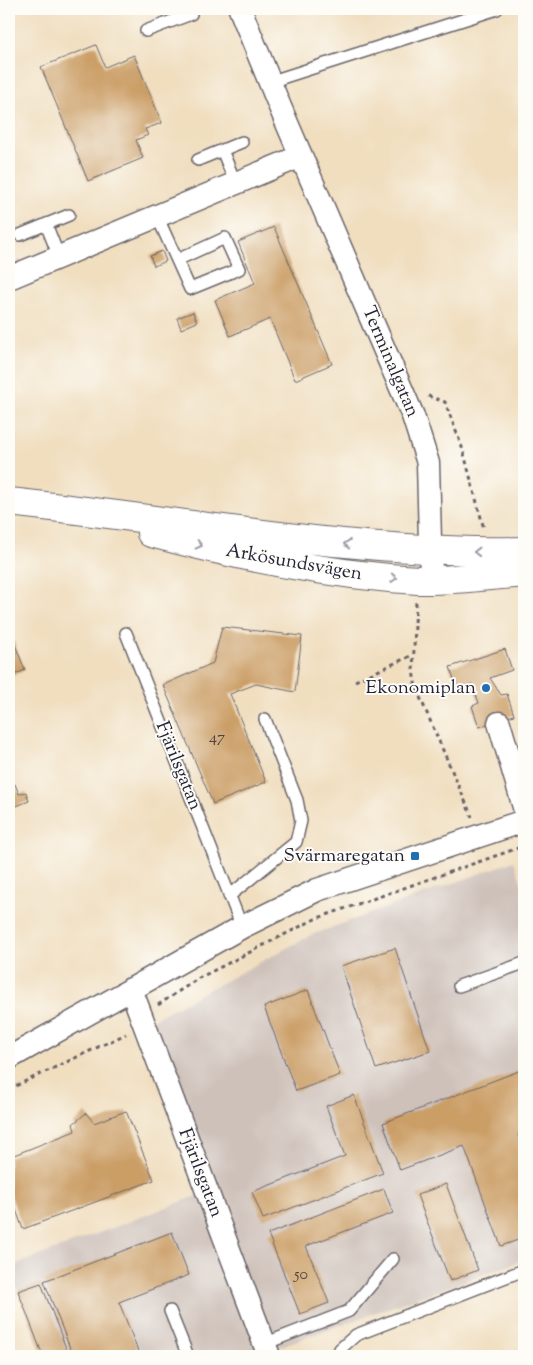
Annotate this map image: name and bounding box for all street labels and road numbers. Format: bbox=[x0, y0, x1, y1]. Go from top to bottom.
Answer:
street label: Terminalgatan bbox=[354, 302, 426, 422]
street label: Arkösundsvägen bbox=[224, 538, 364, 588]
street label: Fjärilsgatan bbox=[148, 718, 208, 814]
street label: Fjärilsgatan bbox=[171, 1124, 229, 1222]

